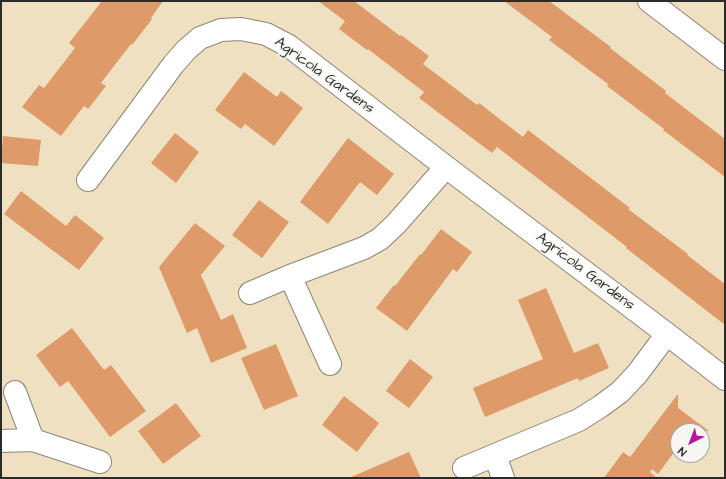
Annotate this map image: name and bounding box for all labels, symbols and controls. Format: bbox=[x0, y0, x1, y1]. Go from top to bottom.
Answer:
street label: Agricola Gardens bbox=[271, 34, 377, 118]
street label: Agricola Gardens bbox=[532, 229, 638, 315]
north arrow bbox=[670, 423, 710, 463]
text: N bbox=[675, 444, 690, 459]

